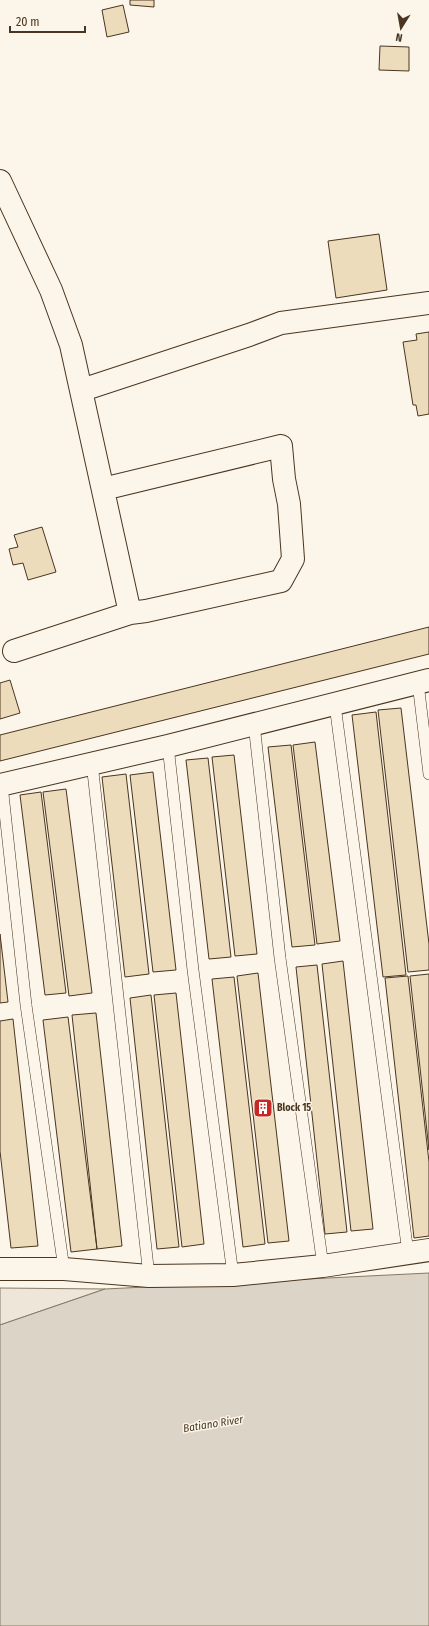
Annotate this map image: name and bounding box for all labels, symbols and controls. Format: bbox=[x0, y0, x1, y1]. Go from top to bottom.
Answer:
scale bar bbox=[10, 8, 85, 34]
north arrow bbox=[381, 8, 421, 48]
text: 20 m bbox=[16, 15, 40, 29]
text: N bbox=[395, 30, 404, 44]
building icon: Block 15 bbox=[252, 1097, 274, 1119]
place label: Block 15 bbox=[277, 1102, 311, 1114]
water label: Batiano River bbox=[182, 1413, 245, 1435]

